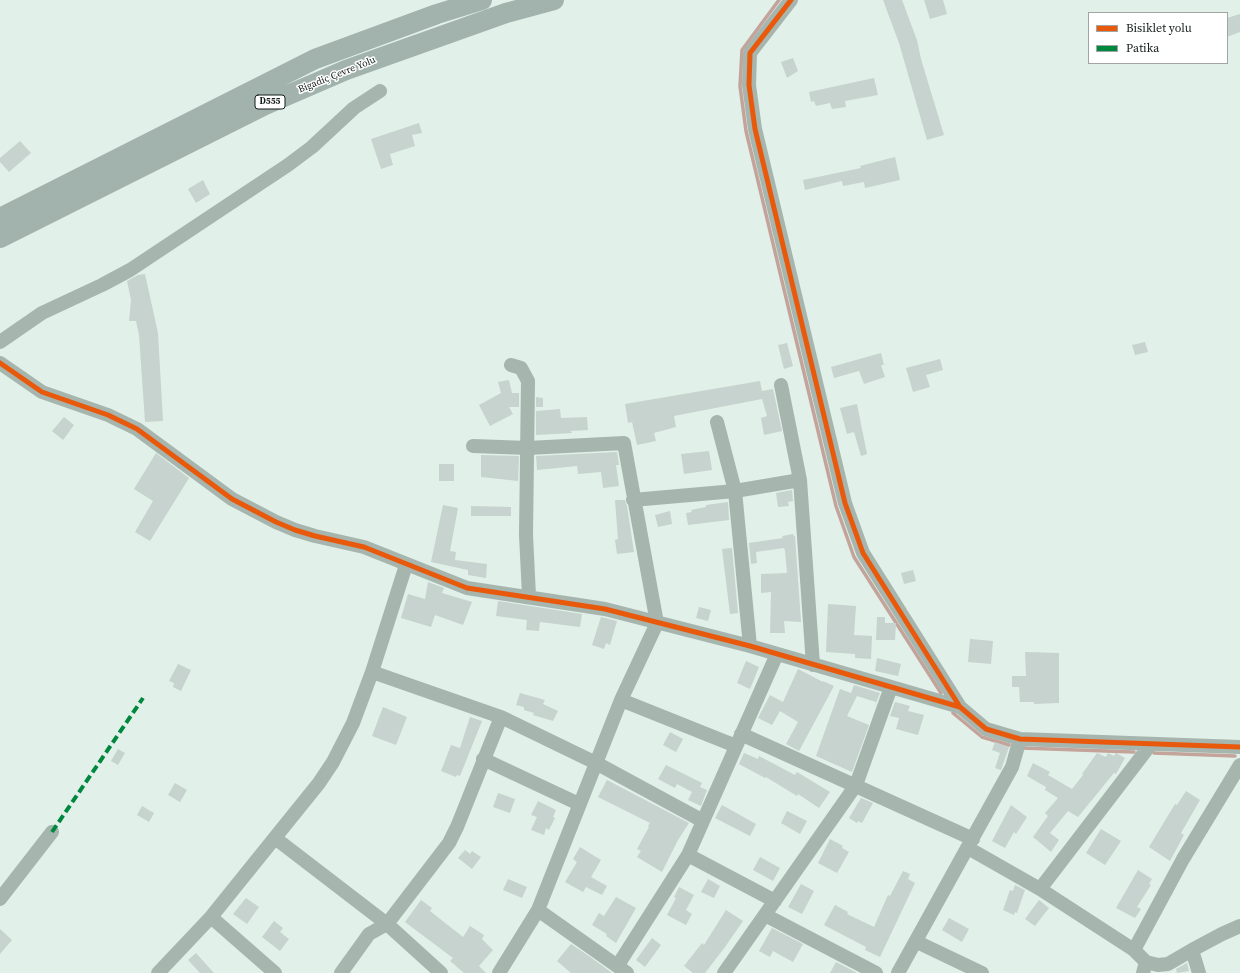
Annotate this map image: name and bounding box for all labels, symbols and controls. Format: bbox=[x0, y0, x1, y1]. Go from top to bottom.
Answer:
legend bbox=[1088, 12, 1228, 64]
text: Bisiklet yolu bbox=[1126, 20, 1192, 36]
text: Patika bbox=[1126, 40, 1159, 56]
street label: Bigadiç Çevre Yolu bbox=[296, 54, 378, 96]
road number: D555 bbox=[255, 95, 285, 109]

